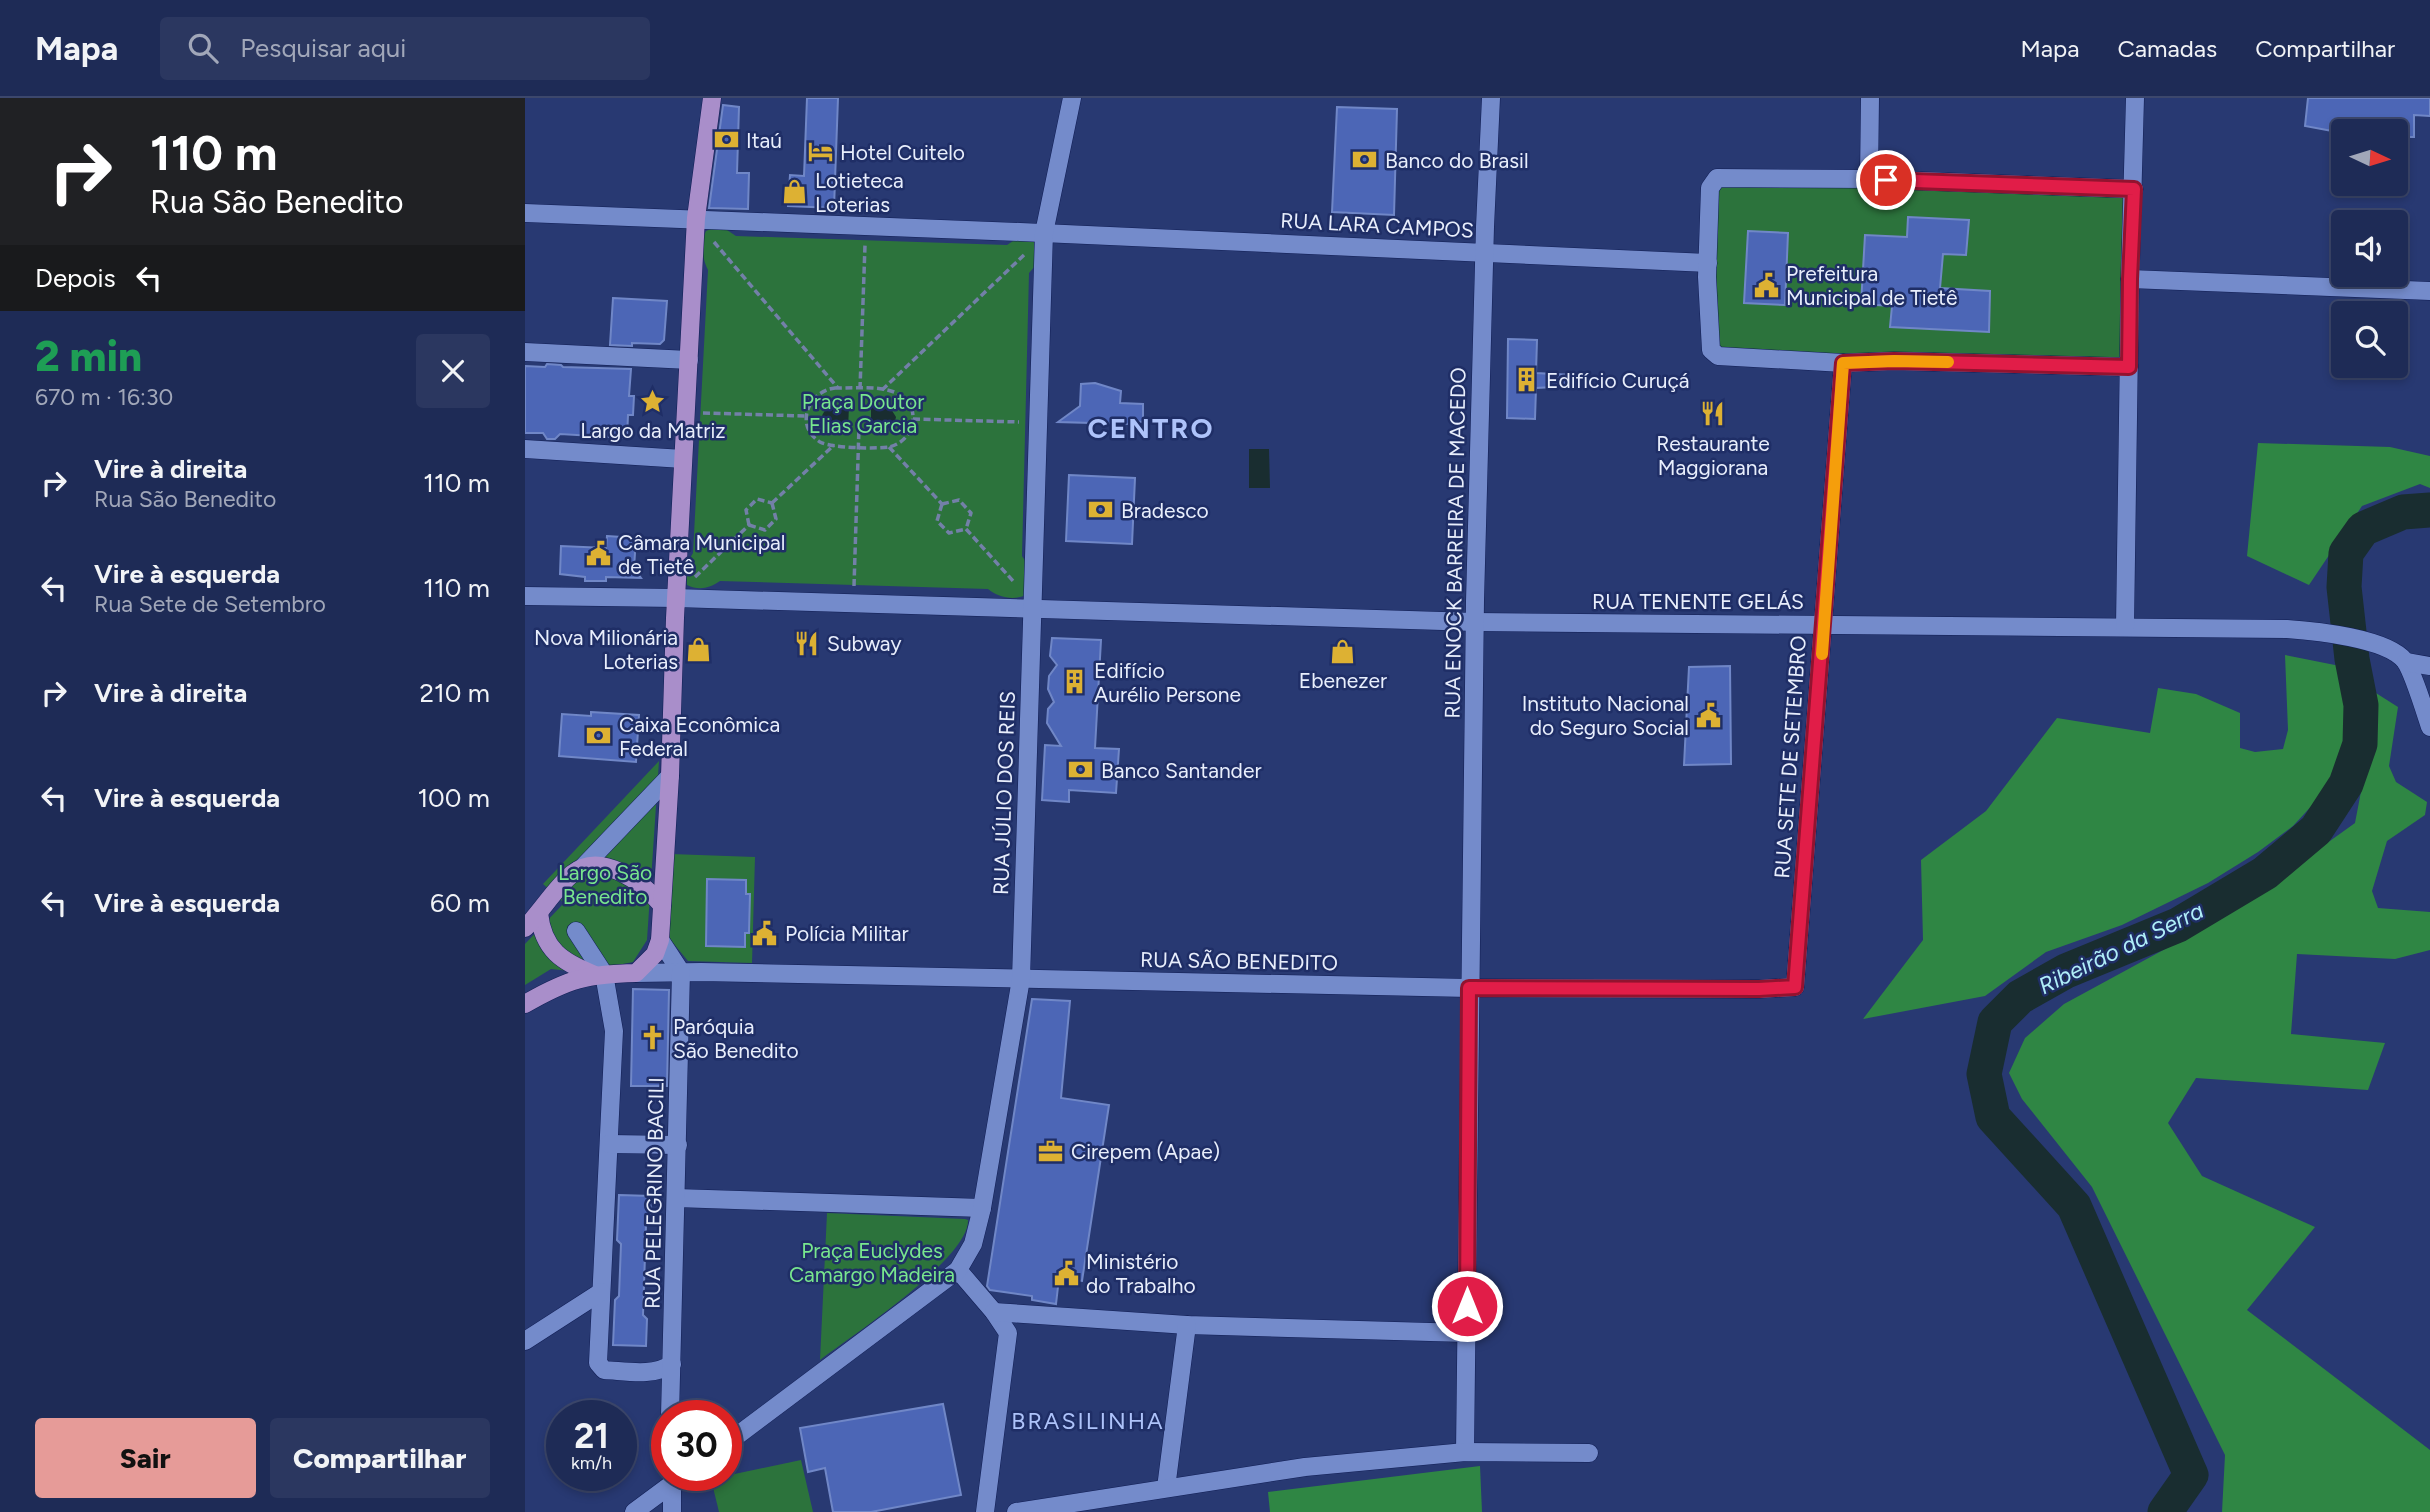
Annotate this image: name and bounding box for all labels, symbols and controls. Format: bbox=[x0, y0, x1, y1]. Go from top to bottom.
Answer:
search box bbox=[160, 17, 650, 80]
text: Mapa bbox=[35, 29, 118, 68]
icon: search bbox=[184, 29, 222, 67]
text: Pesquisar aqui bbox=[240, 32, 406, 64]
text: Mapa bbox=[2020, 34, 2079, 63]
text: Camadas bbox=[2117, 34, 2217, 63]
text: Compartilhar bbox=[2255, 34, 2395, 63]
north arrow bbox=[2331, 119, 2408, 196]
map controls bbox=[2331, 119, 2408, 378]
text: 110 m bbox=[150, 123, 278, 182]
icon: right bbox=[35, 126, 126, 217]
bank icon: Itaú bbox=[712, 126, 740, 154]
place label: Itaú bbox=[746, 128, 782, 153]
hotel icon: Hotel Cuitelo bbox=[806, 138, 834, 166]
place label: Hotel Cuitelo bbox=[840, 140, 965, 165]
bank icon: Banco do Brasil bbox=[1351, 146, 1379, 174]
place label: Banco do Brasil bbox=[1385, 148, 1529, 173]
pin bbox=[1856, 150, 1916, 210]
icon: arrive bbox=[1867, 161, 1905, 199]
place label: Lotieteca Loterias bbox=[815, 168, 904, 217]
shop icon: Lotieteca Loterias bbox=[781, 178, 809, 206]
text: Rua São Benedito bbox=[150, 183, 404, 221]
street label: RUA LARA CAMPOS bbox=[1280, 207, 1474, 243]
button: sound bbox=[2331, 210, 2408, 287]
icon: left bbox=[130, 259, 168, 297]
place label: Prefeitura Municipal de Tietê bbox=[1786, 261, 1958, 310]
text: Depois bbox=[35, 262, 116, 294]
public building icon: Prefeitura Municipal de Tietê bbox=[1752, 271, 1780, 299]
button: search bbox=[2331, 301, 2408, 378]
text: 2 min bbox=[35, 331, 142, 382]
button: close bbox=[416, 334, 490, 408]
building icon: Edifício Curuçá bbox=[1512, 366, 1540, 394]
street label: RUA ENOCK BARREIRA DE MACEDO bbox=[1439, 367, 1471, 719]
place label: Edifício Curuçá bbox=[1546, 368, 1690, 393]
text: 670 m · 16:30 bbox=[35, 383, 173, 411]
place icon: Largo da Matriz bbox=[639, 387, 667, 415]
park label: Praça Doutor Elias Garcia bbox=[802, 389, 924, 438]
restaurant icon: Restaurante Maggiorana bbox=[1699, 400, 1727, 428]
district label: CENTRO bbox=[1088, 411, 1214, 445]
place label: Largo da Matriz bbox=[580, 418, 726, 443]
place label: Restaurante Maggiorana bbox=[1656, 431, 1770, 480]
text: Vire à direita bbox=[94, 453, 247, 485]
icon: right bbox=[35, 464, 73, 502]
text: 110 m bbox=[423, 467, 490, 499]
text: Rua São Benedito bbox=[94, 485, 276, 513]
bank icon: Bradesco bbox=[1087, 496, 1115, 524]
place label: Bradesco bbox=[1121, 498, 1209, 523]
place label: Câmara Municipal de Tietê bbox=[618, 530, 785, 579]
public building icon: Câmara Municipal de Tietê bbox=[584, 540, 612, 568]
text: Vire à esquerda bbox=[94, 558, 280, 590]
icon: left bbox=[35, 569, 73, 607]
text: 110 m bbox=[423, 572, 490, 604]
street label: RUA TENENTE GELÁS bbox=[1592, 589, 1804, 614]
text: Rua Sete de Setembro bbox=[94, 590, 326, 618]
place label: Nova Milionária Loterias bbox=[534, 625, 678, 674]
restaurant icon: Subway bbox=[793, 629, 821, 657]
place label: Subway bbox=[827, 631, 901, 656]
shop icon: Nova Milionária Loterias bbox=[684, 635, 712, 663]
street label: RUA SETE DE SETEMBRO bbox=[1769, 635, 1811, 879]
shop icon: Ebenezer bbox=[1329, 637, 1357, 665]
place label: Edifício Aurélio Persone bbox=[1094, 658, 1241, 707]
building icon: Edifício Aurélio Persone bbox=[1060, 668, 1088, 696]
place label: Ebenezer bbox=[1299, 668, 1387, 693]
icon: right bbox=[35, 674, 73, 712]
text: Vire à direita bbox=[94, 677, 247, 709]
text: 210 m bbox=[420, 677, 490, 709]
street label: RUA JÚLIO DOS REIS bbox=[988, 691, 1020, 895]
place label: Instituto Nacional do Seguro Social bbox=[1522, 691, 1689, 740]
public building icon: Instituto Nacional do Seguro Social bbox=[1695, 701, 1723, 729]
place label: Caixa Econômica Federal bbox=[619, 712, 780, 761]
bank icon: Caixa Econômica Federal bbox=[585, 722, 613, 750]
bank icon: Banco Santander bbox=[1067, 756, 1095, 784]
place label: Banco Santander bbox=[1101, 758, 1262, 783]
icon: left bbox=[35, 779, 73, 817]
text: Vire à esquerda bbox=[94, 782, 280, 814]
text: 100 m bbox=[417, 782, 490, 814]
park label: Largo São Benedito bbox=[558, 860, 652, 909]
icon: left bbox=[35, 884, 73, 922]
text: Vire à esquerda bbox=[94, 887, 280, 919]
text: 60 m bbox=[430, 887, 490, 919]
water label: Ribeirão da Serra bbox=[2034, 896, 2208, 1000]
public building icon: Polícia Militar bbox=[751, 919, 779, 947]
place label: Polícia Militar bbox=[785, 921, 909, 946]
street label: RUA SÃO BENEDITO bbox=[1140, 947, 1338, 975]
place label: Paróquia São Benedito bbox=[673, 1014, 799, 1063]
church icon: Paróquia São Benedito bbox=[639, 1024, 667, 1052]
street label: RUA PELEGRINO BACILI bbox=[639, 1077, 669, 1309]
office icon: Cirepem (Apae) bbox=[1037, 1137, 1065, 1165]
place label: Cirepem (Apae) bbox=[1071, 1139, 1220, 1164]
park label: Praça Euclydes Camargo Madeira bbox=[789, 1238, 955, 1287]
place label: Ministério do Trabalho bbox=[1086, 1249, 1196, 1298]
public building icon: Ministério do Trabalho bbox=[1052, 1259, 1080, 1287]
position arrow bbox=[1430, 1269, 1504, 1343]
speed limit sign: 30 bbox=[651, 1400, 742, 1491]
district label: BRASILINHA bbox=[1011, 1407, 1165, 1435]
text: 21 bbox=[574, 1415, 609, 1457]
button: Sair bbox=[35, 1418, 256, 1498]
button: Compartilhar bbox=[270, 1418, 490, 1498]
text: km/h bbox=[571, 1452, 612, 1474]

